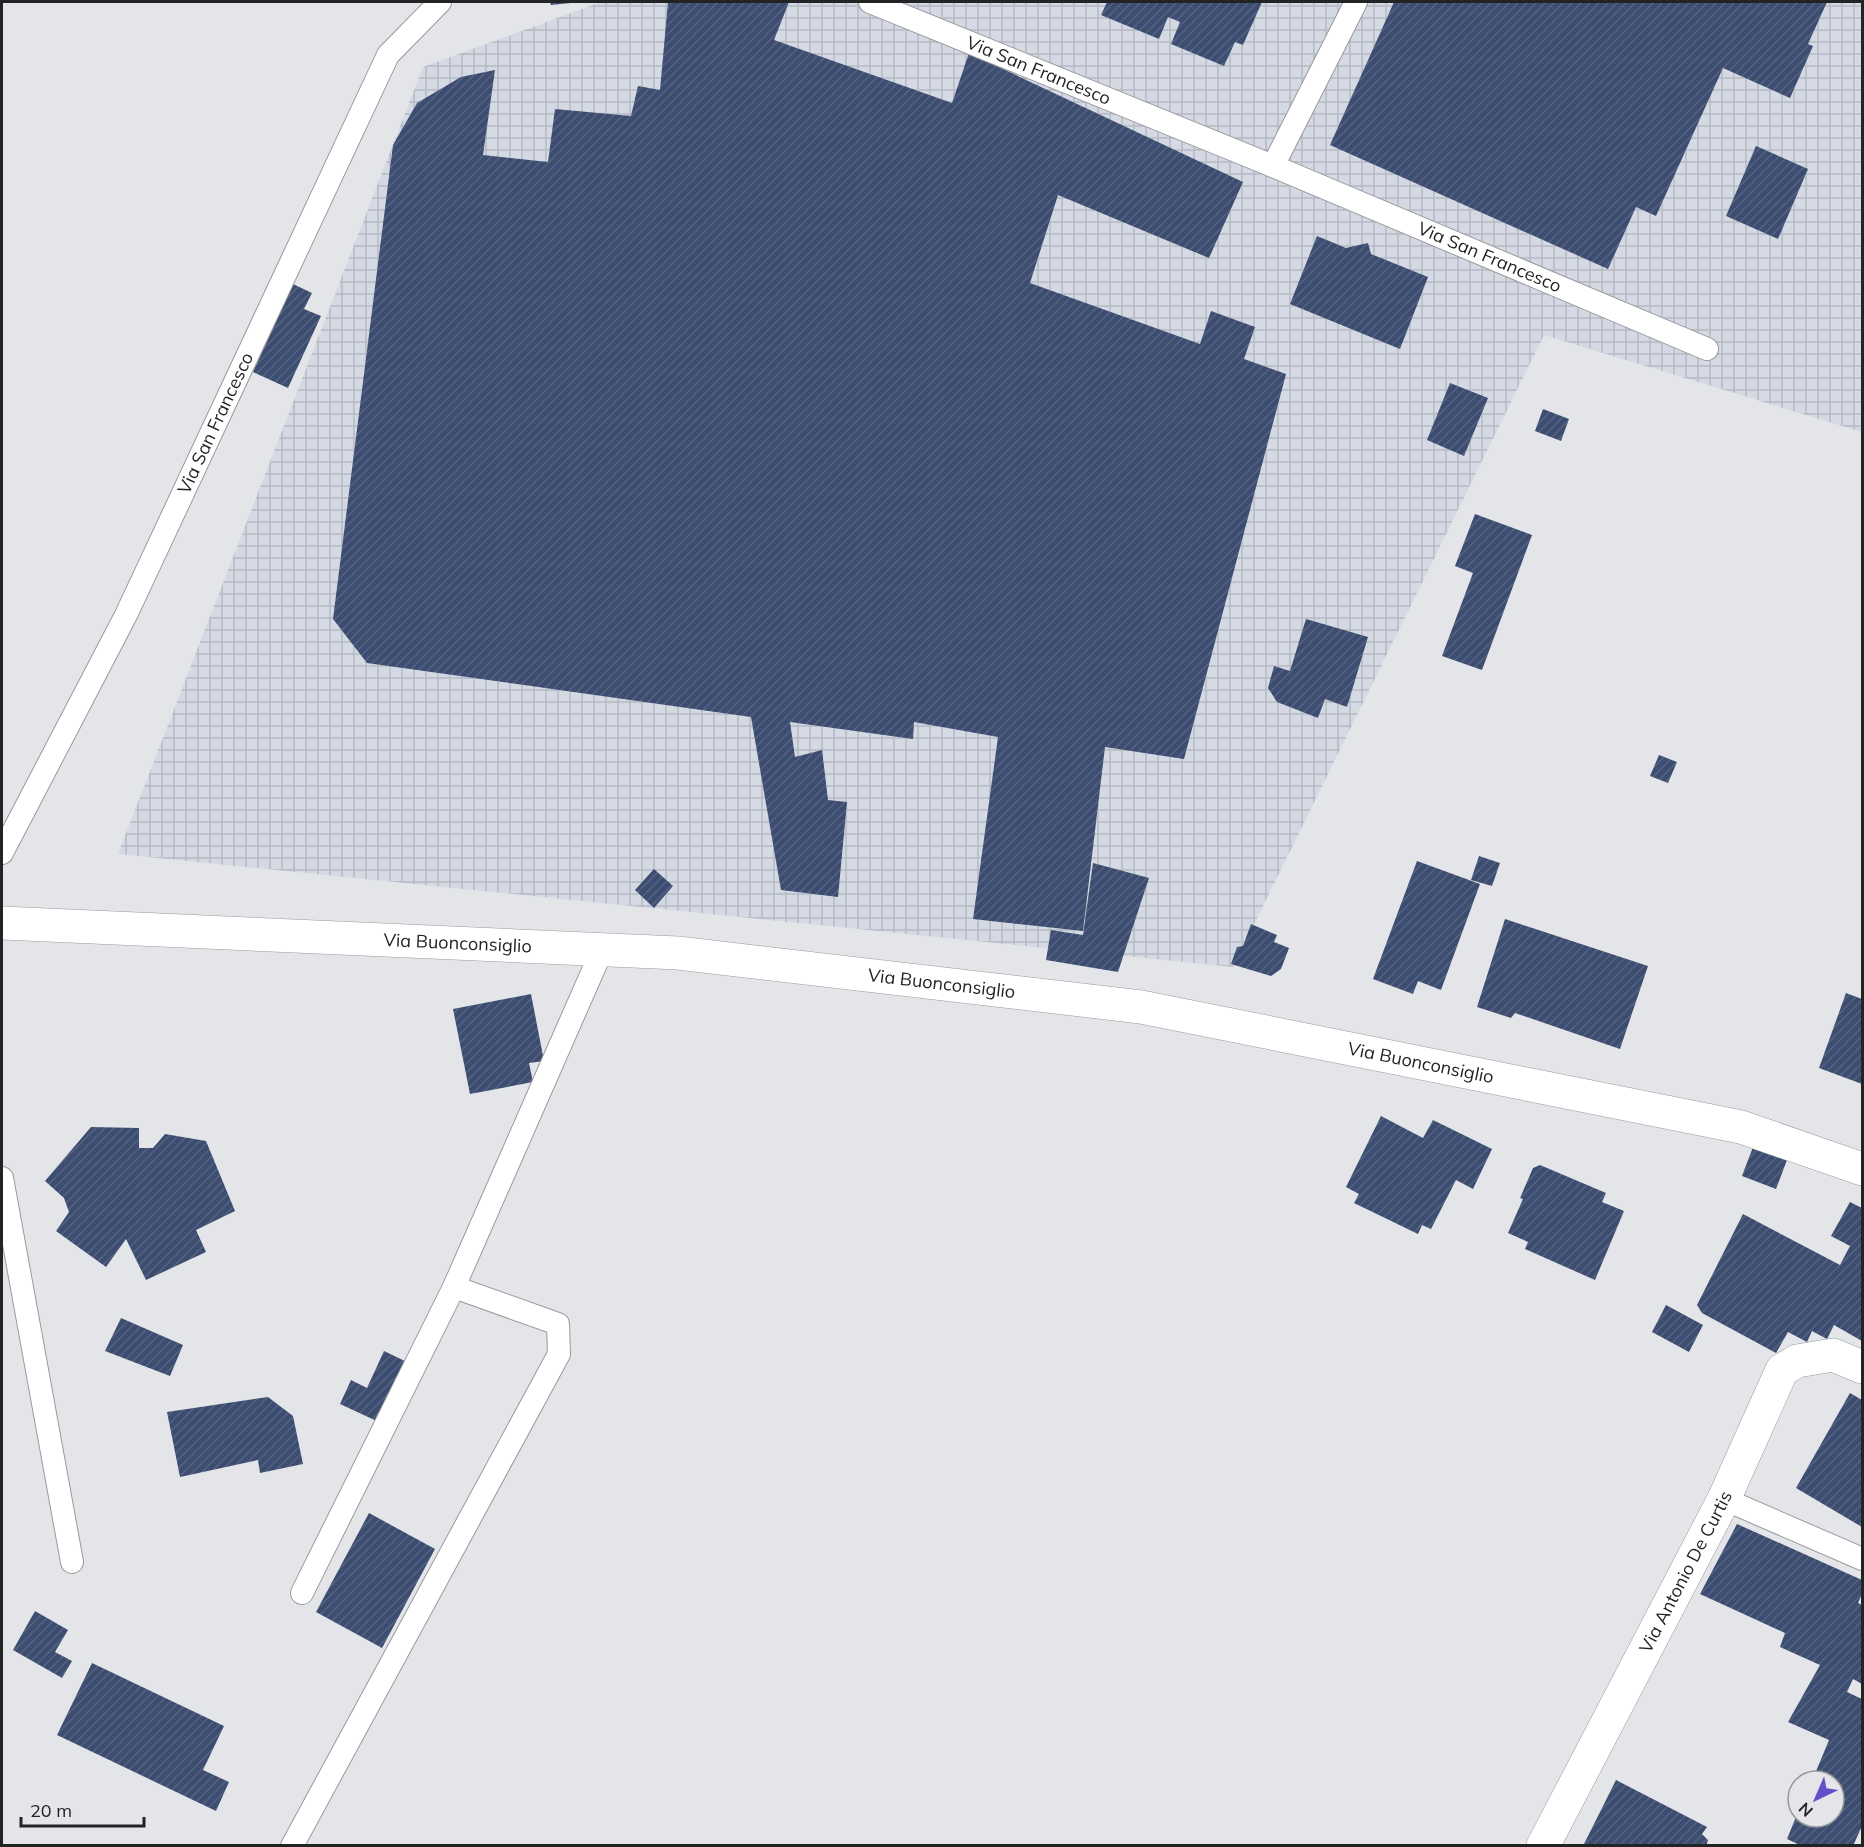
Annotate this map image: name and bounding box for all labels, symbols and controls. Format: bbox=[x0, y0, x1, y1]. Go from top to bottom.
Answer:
street label: Via San Francesco bbox=[963, 30, 1114, 110]
street label: Via San Francesco bbox=[1414, 216, 1565, 297]
street label: Via San Francesco bbox=[172, 349, 258, 498]
street label: Via Buonconsiglio bbox=[383, 928, 532, 957]
street label: Via Buonconsiglio bbox=[867, 963, 1017, 1003]
street label: Via Buonconsiglio bbox=[1346, 1037, 1496, 1088]
street label: Via Antonio De Curtis bbox=[1634, 1487, 1737, 1657]
north arrow bbox=[1786, 1769, 1846, 1829]
scale bar bbox=[21, 1790, 144, 1828]
text: N bbox=[1794, 1798, 1817, 1821]
text: 20 m bbox=[30, 1799, 72, 1822]

